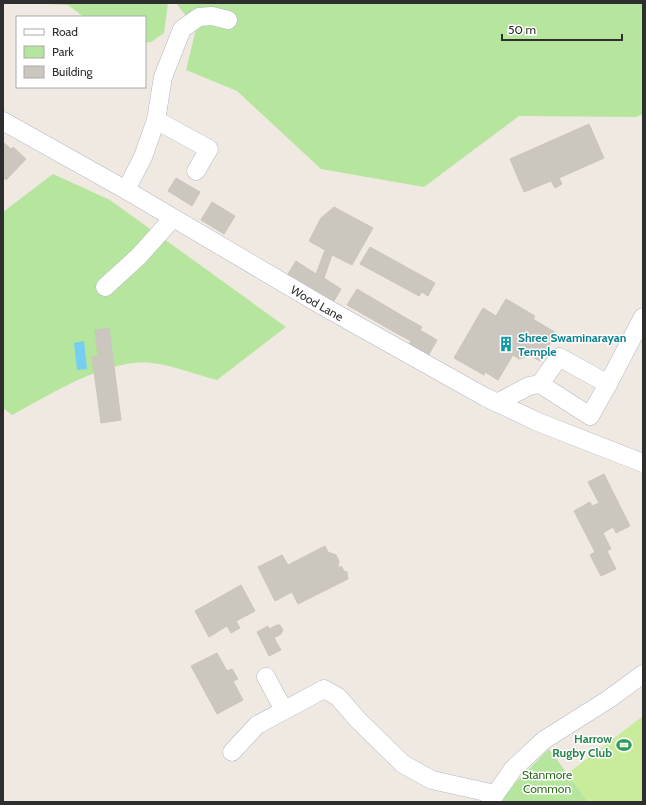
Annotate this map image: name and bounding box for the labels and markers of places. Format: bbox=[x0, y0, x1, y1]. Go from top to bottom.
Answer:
place label: Shree Swaminarayan Temple bbox=[518, 330, 626, 359]
building icon: Shree Swaminarayan Temple bbox=[497, 335, 515, 353]
place label: Harrow Rugby Club bbox=[552, 731, 612, 760]
sports icon: Harrow Rugby Club bbox=[615, 736, 633, 754]

